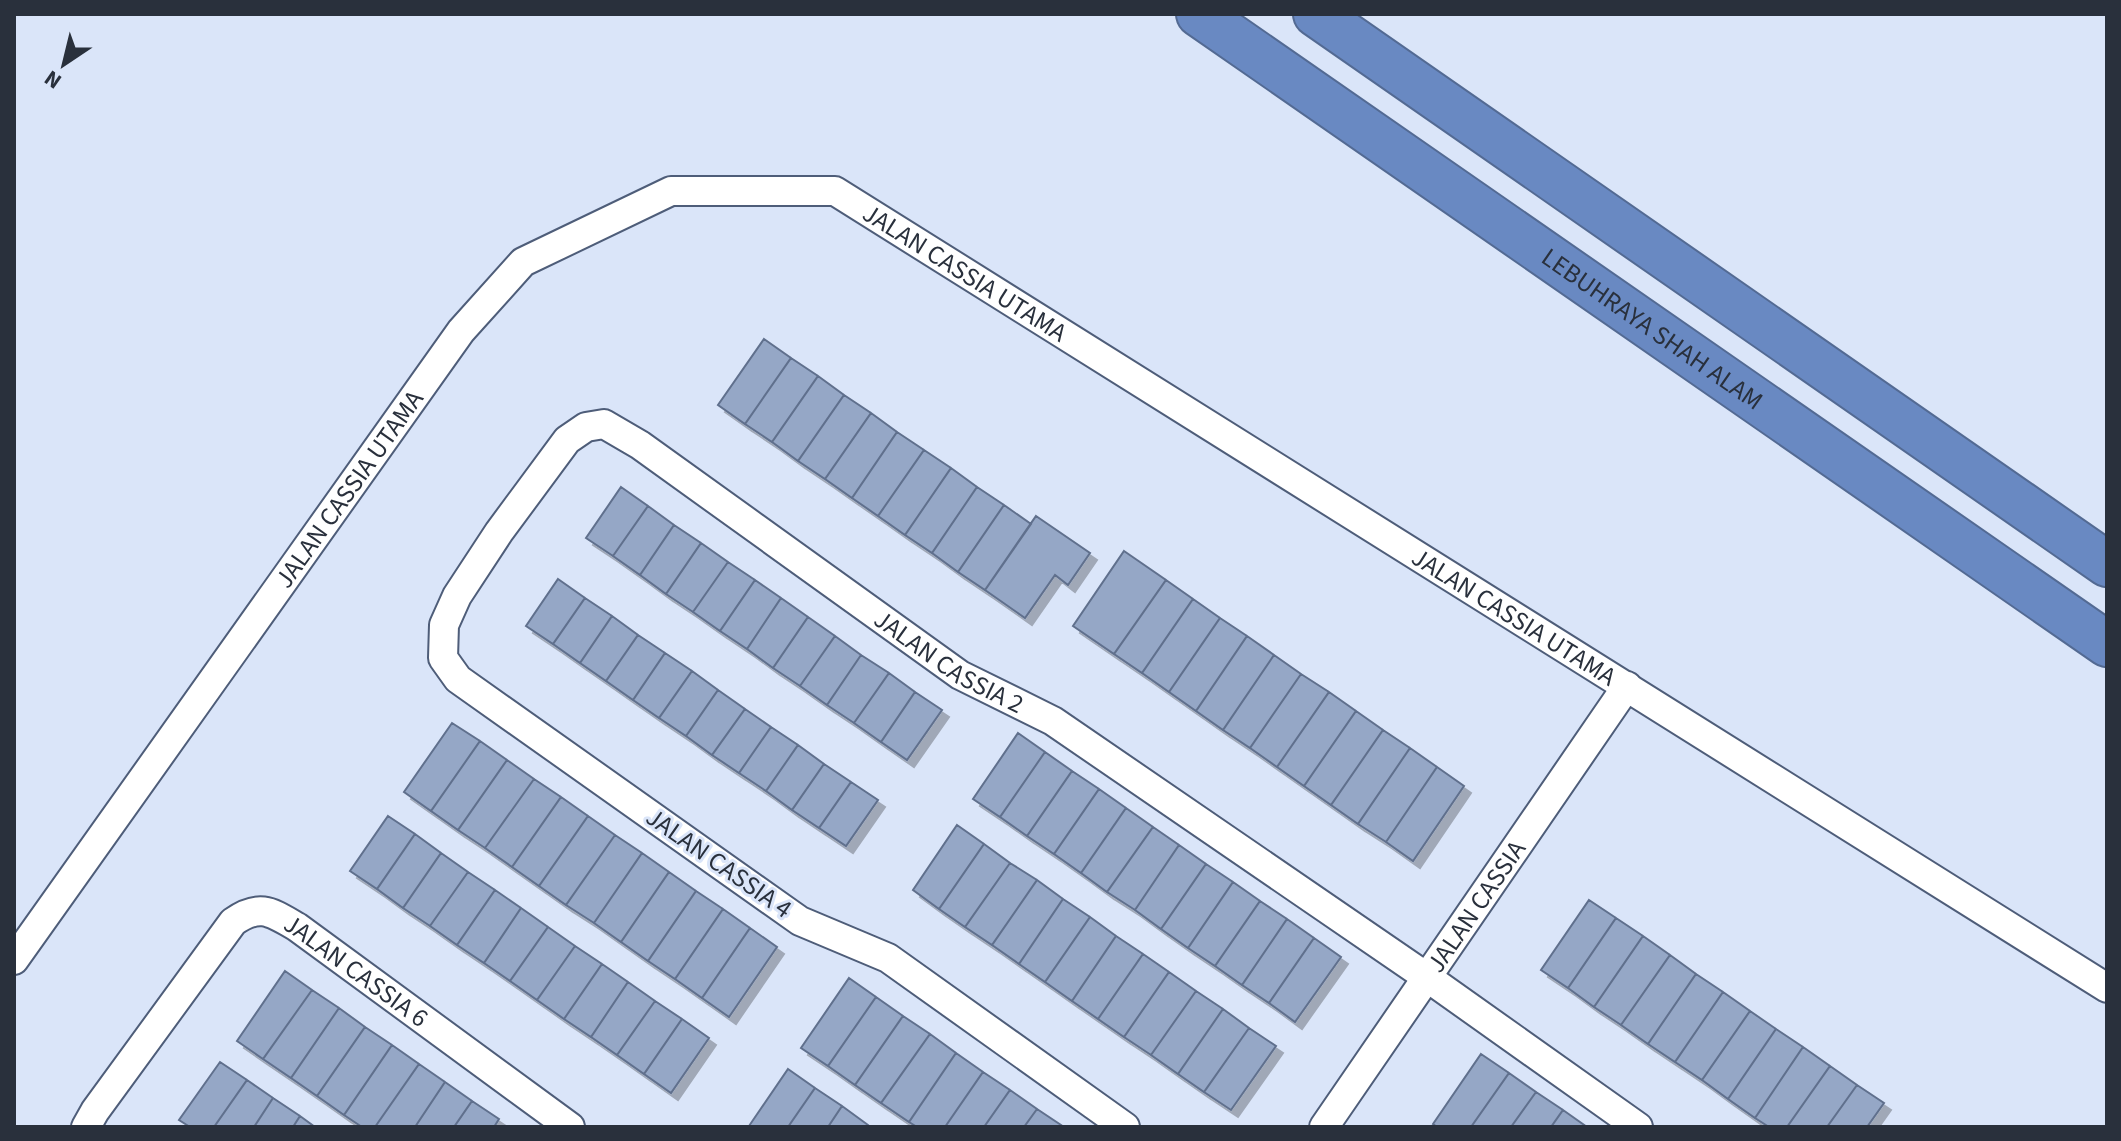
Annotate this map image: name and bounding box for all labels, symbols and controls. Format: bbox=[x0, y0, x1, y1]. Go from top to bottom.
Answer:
north arrow bbox=[24, 24, 104, 104]
text: N bbox=[38, 62, 68, 97]
street label: JALAN CASSIA UTAMA bbox=[856, 194, 1075, 351]
street label: LEBUHRAYA SHAH ALAM bbox=[1534, 239, 1771, 419]
street label: JALAN CASSIA UTAMA bbox=[266, 382, 432, 595]
street label: JALAN CASSIA UTAMA bbox=[1405, 538, 1624, 695]
street label: JALAN CASSIA 2 bbox=[867, 601, 1030, 722]
street label: JALAN CASSIA 4 bbox=[638, 799, 800, 927]
street label: JALAN CASSIA bbox=[1417, 832, 1535, 980]
street label: JALAN CASSIA 6 bbox=[277, 905, 436, 1036]

